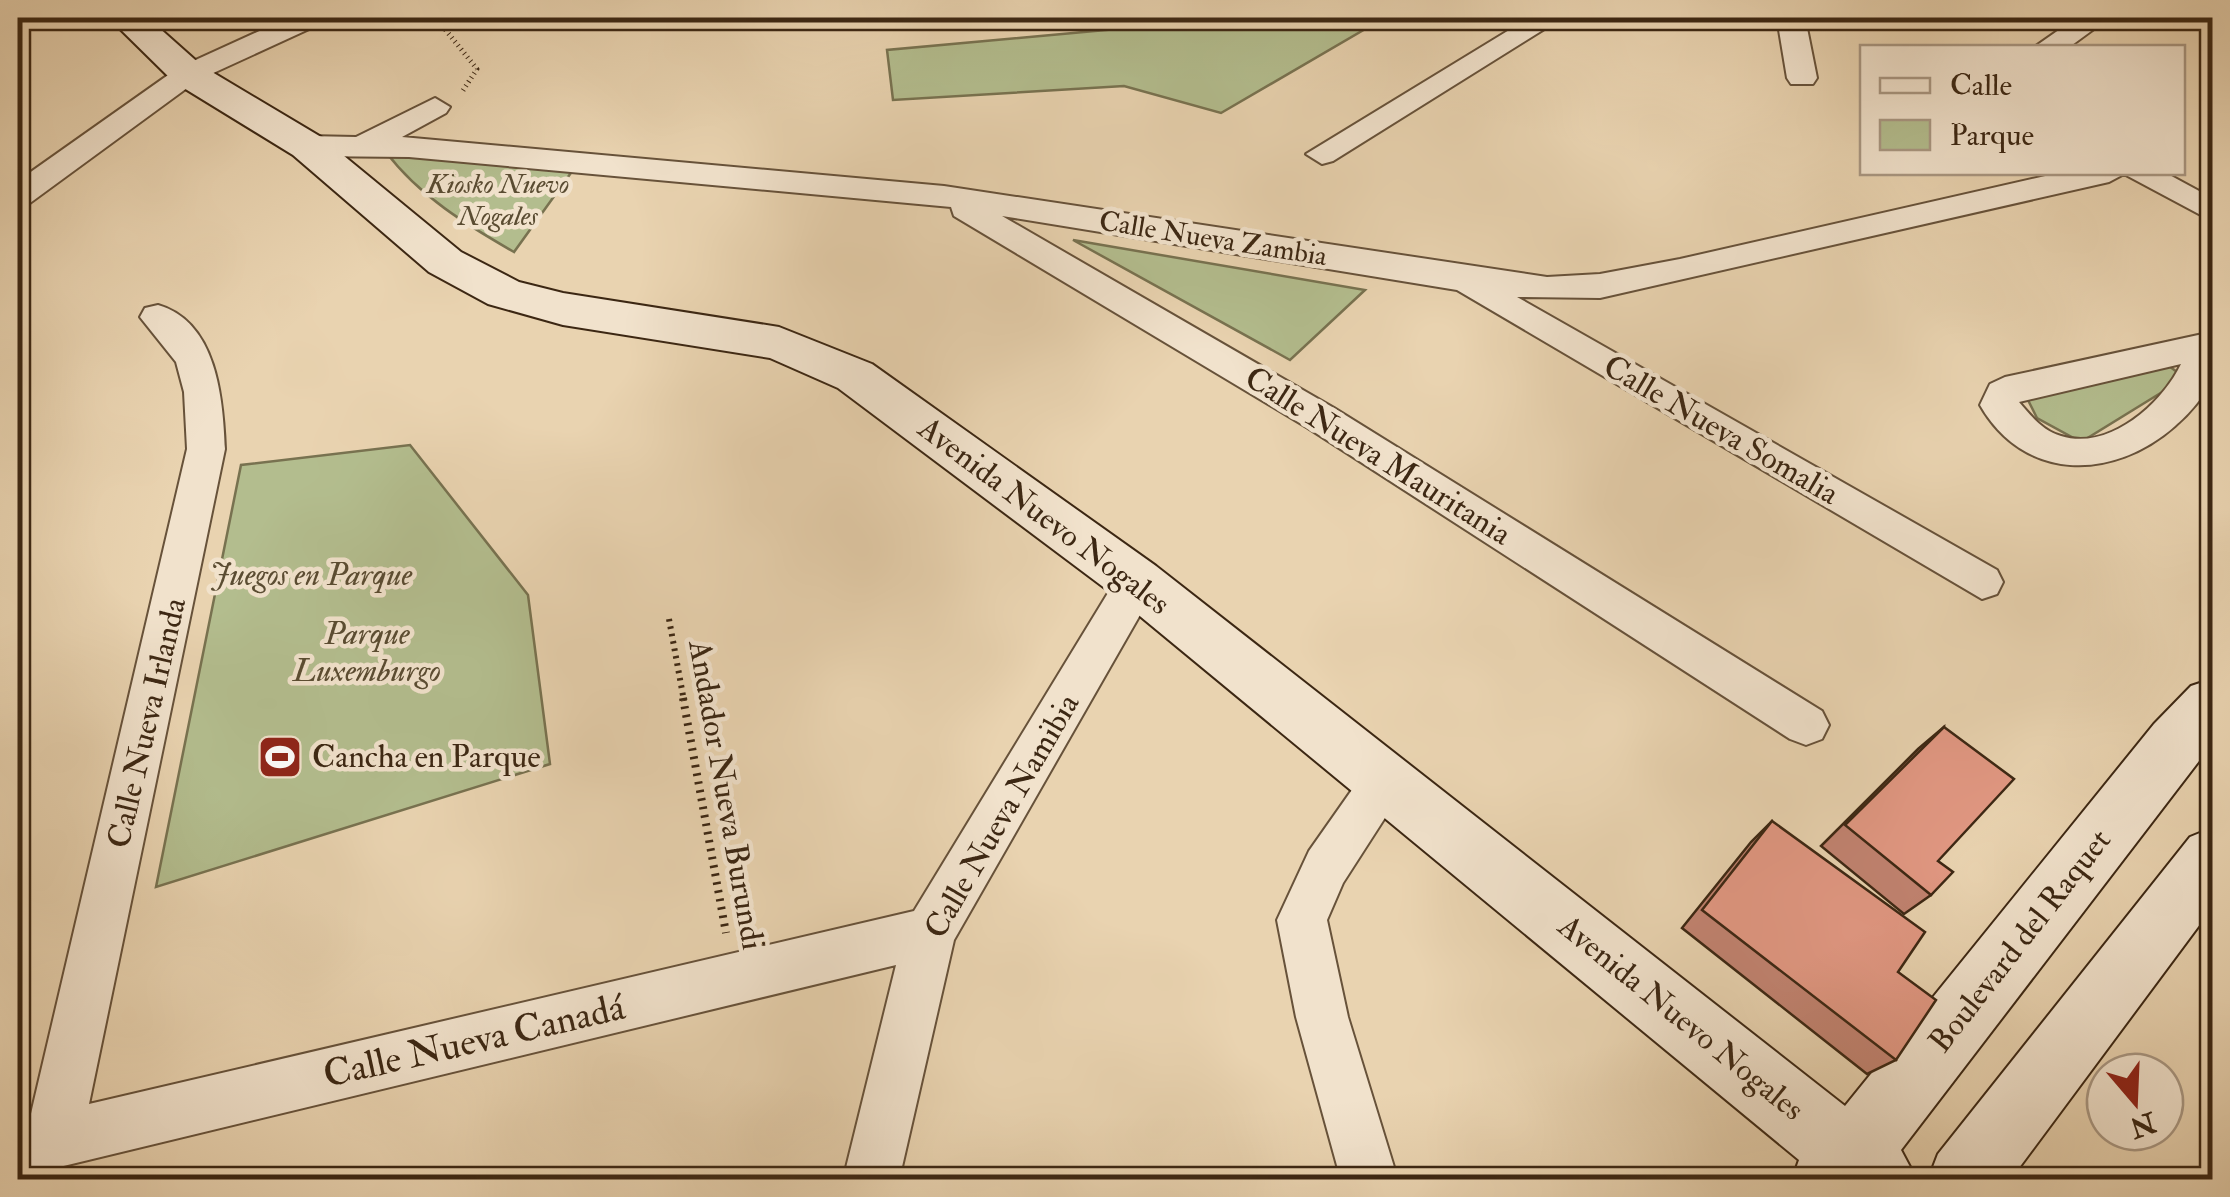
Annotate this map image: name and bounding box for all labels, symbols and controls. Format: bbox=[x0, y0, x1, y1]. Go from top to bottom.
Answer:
legend bbox=[1860, 45, 2185, 175]
text: Calle bbox=[1950, 67, 2012, 104]
text: Parque bbox=[1950, 117, 2034, 154]
park label: Kiosko Nuevo Nogales bbox=[425, 167, 569, 234]
street label: Calle Nueva Zambia bbox=[1096, 204, 1330, 274]
street label: Calle Nueva Somalia bbox=[1596, 346, 1847, 514]
street label: Calle Nueva Mauritania bbox=[1237, 358, 1519, 555]
street label: Avenida Nuevo Nogales bbox=[909, 408, 1178, 624]
park label: Juegos en Parque bbox=[210, 555, 413, 595]
street label: Calle Nueva Irlanda bbox=[99, 593, 195, 852]
park label: Parque Luxemburgo bbox=[291, 614, 441, 691]
street label: Andador Nueva Burundi bbox=[679, 636, 773, 953]
street label: Calle Nueva Namibia bbox=[916, 686, 1089, 945]
sports icon: Cancha en Parque bbox=[257, 734, 303, 780]
place label: Cancha en Parque bbox=[312, 737, 541, 777]
street label: Boulevard del Raquet bbox=[1920, 821, 2120, 1061]
street label: Avenida Nuevo Nogales bbox=[1549, 906, 1812, 1130]
street label: Calle Nueva Canadá bbox=[319, 983, 630, 1099]
north arrow bbox=[2085, 1052, 2185, 1152]
text: N bbox=[2124, 1103, 2161, 1145]

